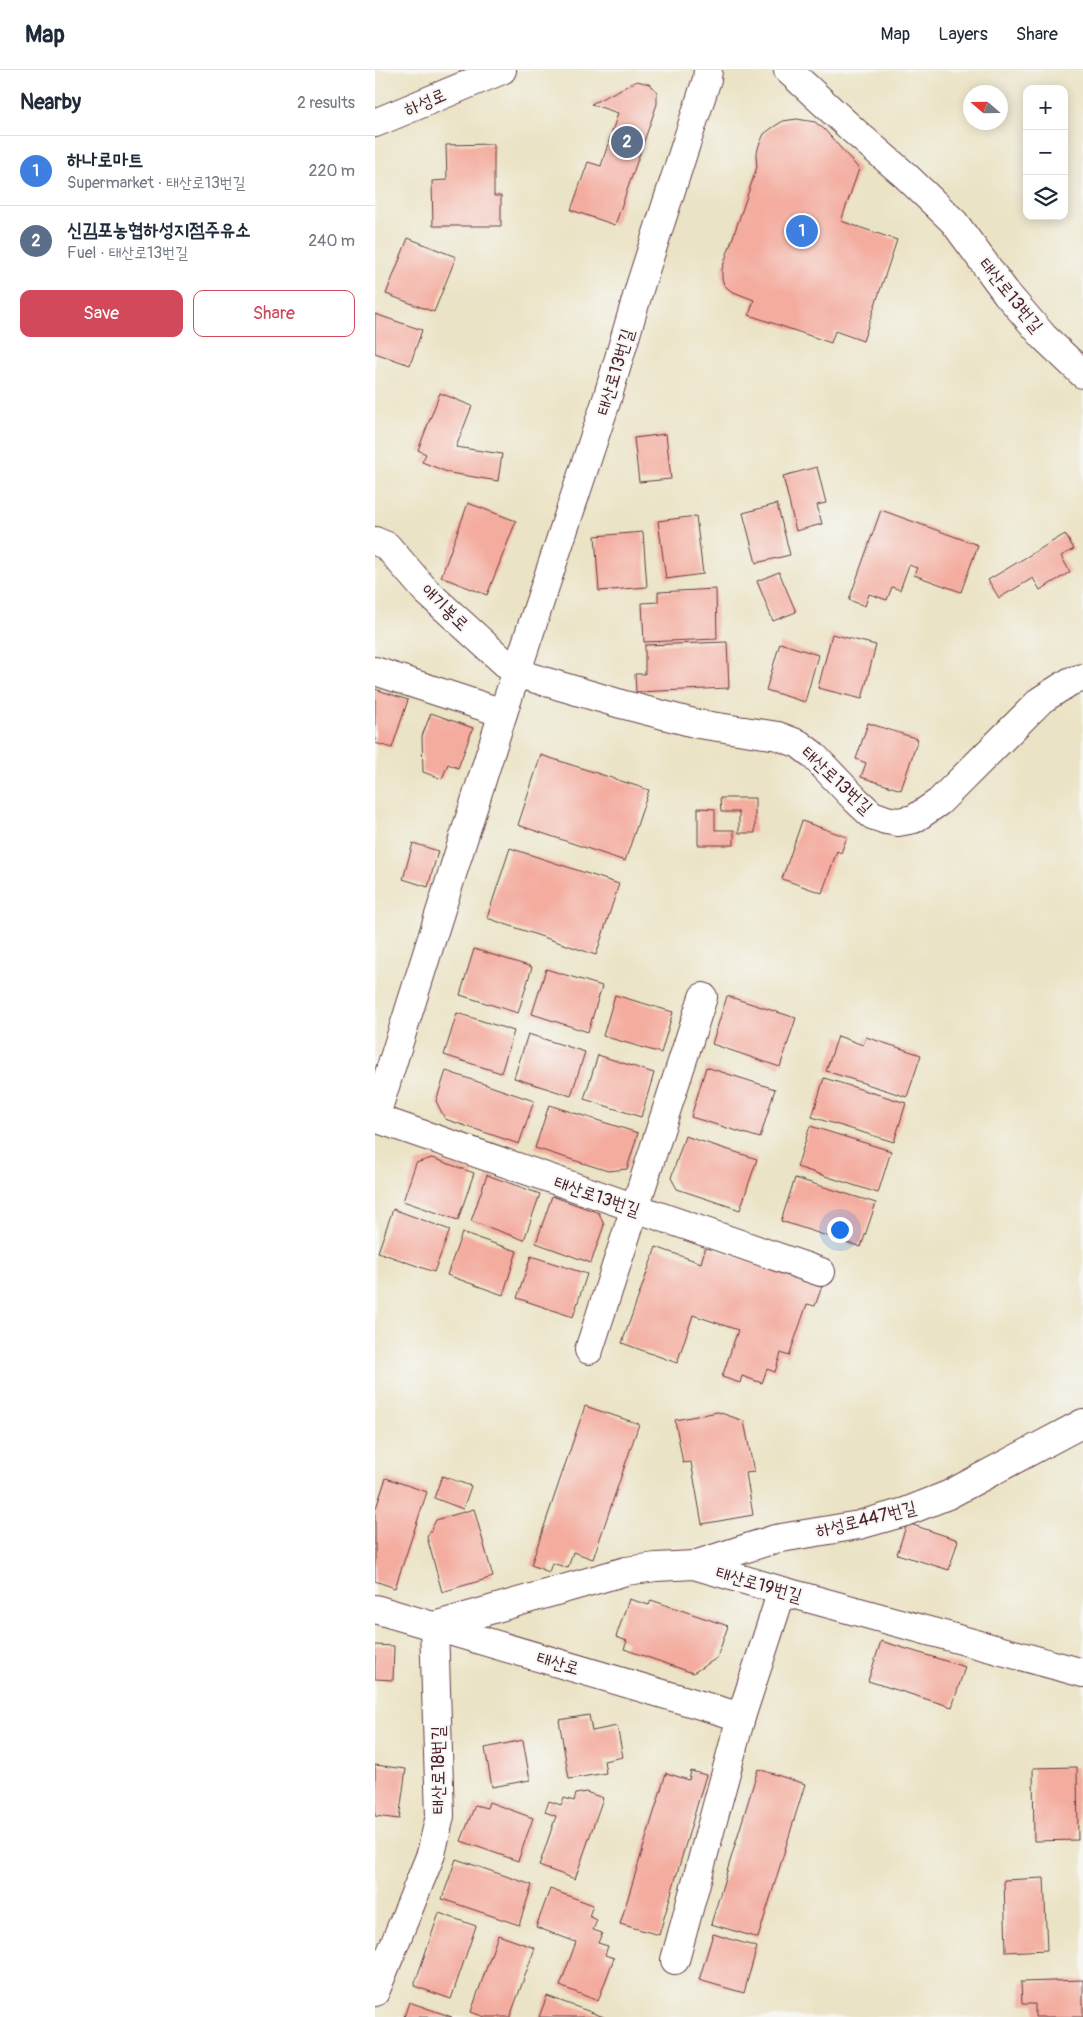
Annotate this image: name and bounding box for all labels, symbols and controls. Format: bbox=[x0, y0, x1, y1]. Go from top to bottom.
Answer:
text: Map bbox=[25, 20, 65, 49]
text: Map bbox=[881, 23, 910, 46]
text: Layers bbox=[938, 23, 988, 46]
text: Share bbox=[1016, 23, 1058, 46]
street label: 하성로 bbox=[401, 83, 450, 122]
north arrow bbox=[963, 85, 1008, 130]
map controls bbox=[1023, 85, 1068, 220]
button: + bbox=[1023, 85, 1068, 130]
text: Nearby bbox=[20, 89, 81, 116]
text: 2 results bbox=[297, 93, 355, 113]
pin: 2 bbox=[611, 123, 643, 161]
button: − bbox=[1023, 130, 1068, 175]
text: 하나로마트 bbox=[67, 148, 143, 172]
text: 1 bbox=[33, 161, 39, 181]
text: 220 m bbox=[309, 161, 355, 181]
text: Supermarket · 태산로13번길 bbox=[67, 173, 246, 193]
button: layers bbox=[1023, 175, 1068, 220]
pin: 1 bbox=[786, 212, 818, 250]
text: 신김포농협하성지점주유소 bbox=[67, 218, 250, 242]
text: 2 bbox=[32, 231, 40, 251]
text: 240 m bbox=[308, 231, 355, 251]
text: Fuel · 태산로13번길 bbox=[67, 243, 188, 263]
street label: 태산로13번길 bbox=[974, 253, 1048, 338]
button: Save bbox=[20, 290, 183, 337]
button: Share bbox=[193, 290, 355, 337]
street label: 태산로13번길 bbox=[591, 326, 640, 418]
street label: 애기봉로 bbox=[416, 579, 473, 636]
street label: 태산로13번길 bbox=[796, 741, 878, 820]
street label: 태산로13번길 bbox=[551, 1171, 643, 1222]
your location bbox=[827, 1217, 853, 1243]
street label: 하성로447번길 bbox=[813, 1496, 919, 1543]
street label: 태산로19번길 bbox=[713, 1561, 805, 1608]
street label: 태산로 bbox=[534, 1646, 582, 1681]
street label: 태산로18번길 bbox=[427, 1725, 450, 1814]

